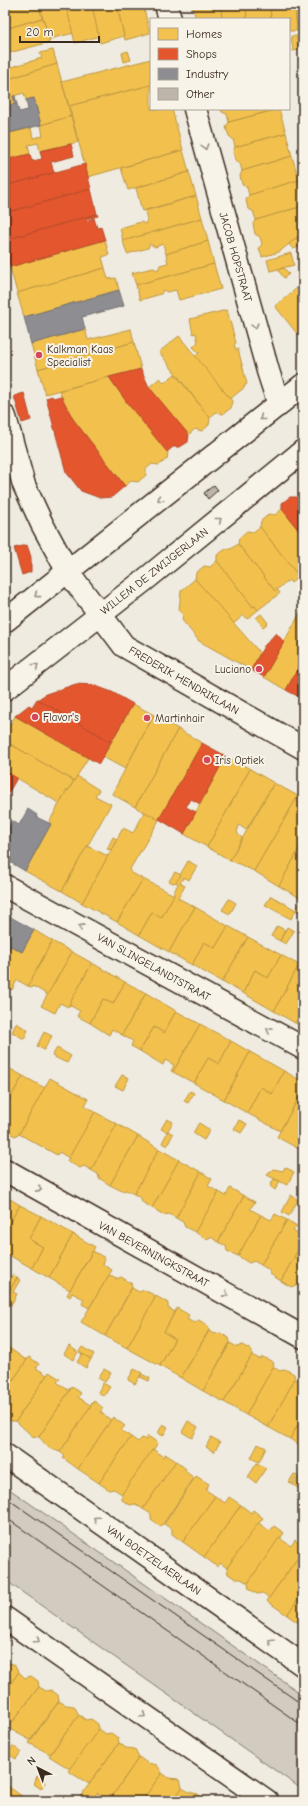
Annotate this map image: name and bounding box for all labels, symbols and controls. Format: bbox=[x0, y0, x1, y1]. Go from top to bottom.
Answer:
scale bar bbox=[20, 18, 99, 44]
legend bbox=[150, 18, 290, 110]
text: 20 m bbox=[26, 25, 54, 39]
text: Homes bbox=[186, 27, 222, 41]
text: Shops bbox=[186, 47, 217, 61]
text: Industry bbox=[186, 67, 229, 81]
text: Other bbox=[186, 87, 215, 101]
one-way arrow bbox=[200, 143, 209, 150]
street label: JACOB HOPSTRAAT bbox=[216, 211, 255, 304]
one-way arrow bbox=[250, 322, 259, 329]
place label: Kalkman Kaas Specialist bbox=[47, 343, 114, 369]
marker: Kalkman Kaas Specialist bbox=[34, 350, 44, 360]
one-way arrow bbox=[259, 414, 266, 421]
one-way arrow bbox=[157, 494, 164, 501]
one-way arrow bbox=[215, 517, 222, 524]
street label: WILLEM DE ZWIJGERLAAN bbox=[98, 525, 211, 618]
one-way arrow bbox=[34, 591, 41, 598]
street label: FREDERIK HENDRIKLAAN bbox=[126, 644, 241, 717]
one-way arrow bbox=[31, 663, 38, 670]
place label: Luciano bbox=[215, 663, 251, 676]
marker: Luciano bbox=[254, 664, 264, 674]
place label: Flavor's bbox=[43, 711, 79, 724]
marker: Flavor's bbox=[30, 712, 40, 722]
place label: Martinhair bbox=[155, 712, 205, 725]
marker: Martinhair bbox=[142, 713, 152, 723]
place label: Iris Optiek bbox=[215, 754, 264, 767]
marker: Iris Optiek bbox=[202, 755, 212, 765]
one-way arrow bbox=[78, 924, 85, 932]
street label: VAN SLINGELANDTSTRAAT bbox=[95, 931, 213, 1004]
one-way arrow bbox=[266, 1027, 273, 1034]
one-way arrow bbox=[35, 1185, 42, 1192]
street label: VAN BEVERNINGKSTRAAT bbox=[96, 1219, 211, 1290]
one-way arrow bbox=[222, 1289, 229, 1296]
one-way arrow bbox=[93, 1516, 100, 1524]
street label: VAN BOETZELAERLAAN bbox=[104, 1523, 203, 1598]
one-way arrow bbox=[33, 1635, 40, 1643]
one-way arrow bbox=[268, 1639, 275, 1647]
one-way arrow bbox=[139, 1710, 146, 1717]
north arrow bbox=[18, 1748, 58, 1788]
text: N bbox=[25, 1754, 39, 1768]

